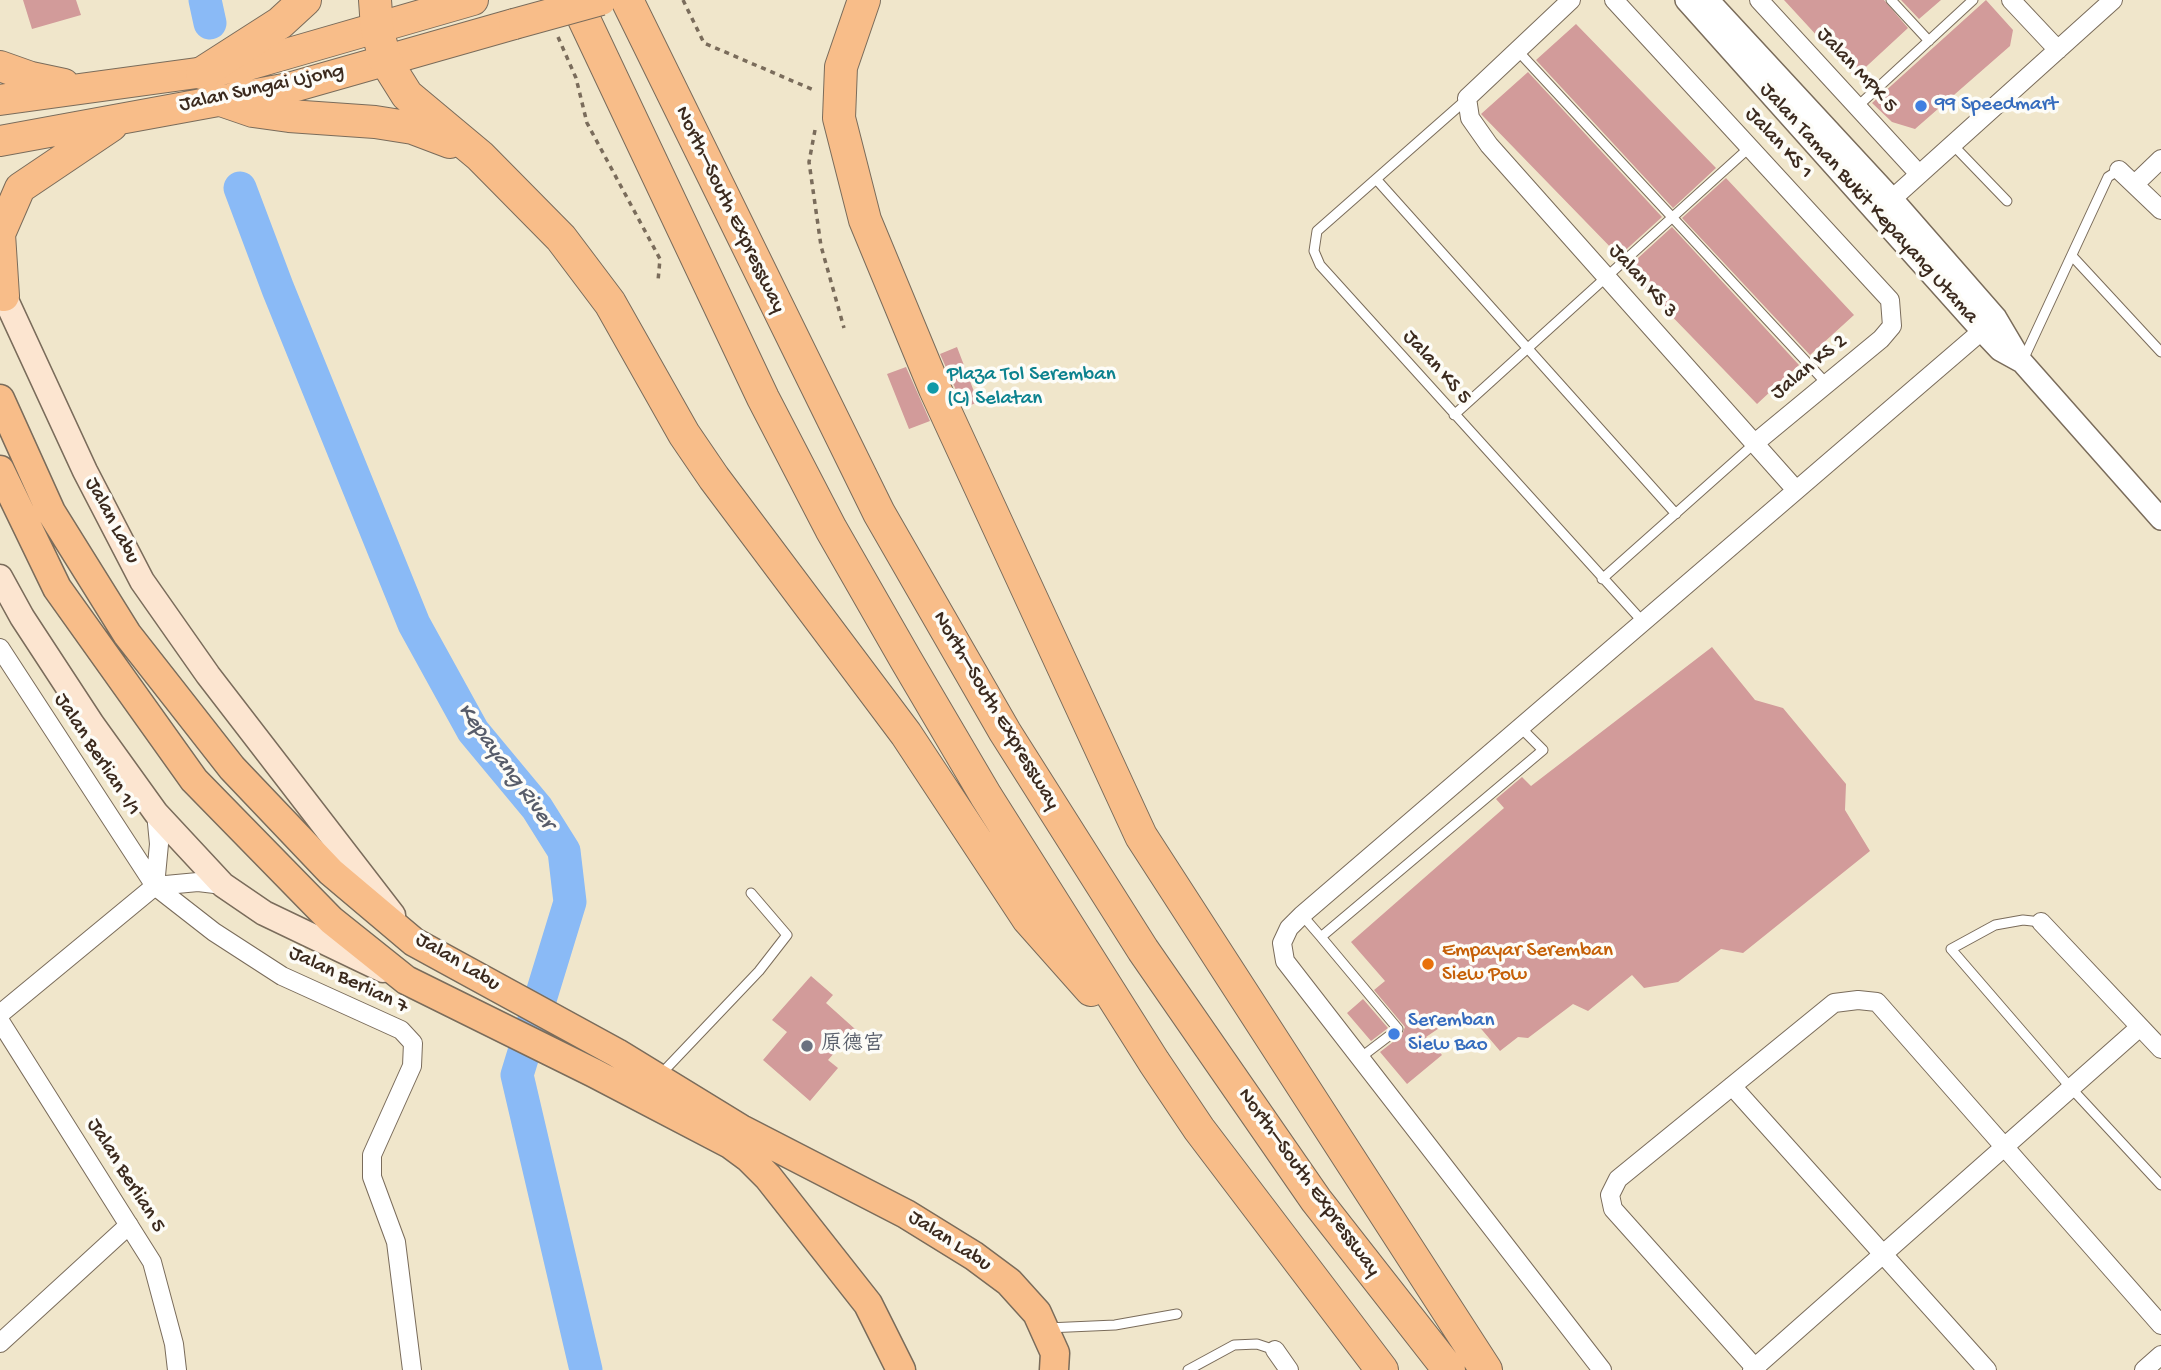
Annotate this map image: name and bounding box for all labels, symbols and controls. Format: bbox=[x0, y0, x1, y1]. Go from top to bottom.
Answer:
street label: Jalan MPK 5 bbox=[1810, 23, 1902, 119]
street label: Jalan Sungai Ujong bbox=[177, 59, 347, 119]
street label: Jalan Taman Bukit Kepayang Utama bbox=[1753, 78, 1983, 330]
place label: 99 Speedmart bbox=[1935, 93, 2058, 119]
marker: 99 Speedmart bbox=[1913, 98, 1929, 114]
street label: North–South Expressway bbox=[668, 103, 790, 317]
street label: Jalan KS 1 bbox=[1739, 103, 1817, 185]
street label: Jalan KS 3 bbox=[1602, 240, 1682, 324]
street label: Jalan KS 5 bbox=[1396, 326, 1476, 410]
street label: Jalan KS 2 bbox=[1767, 330, 1853, 406]
place label: Plaza Tol Seremban (C) Selatan bbox=[947, 363, 1116, 413]
marker: Plaza Tol Seremban (C) Selatan bbox=[925, 380, 941, 396]
street label: Jalan Labu bbox=[78, 473, 144, 569]
street label: North–South Expressway bbox=[926, 607, 1064, 815]
street label: Jalan Berlian 1/1 bbox=[47, 689, 145, 821]
water label: Kepayang River bbox=[450, 698, 560, 836]
street label: Jalan Labu bbox=[410, 928, 504, 998]
place label: Empayar Seremban Siew Pow bbox=[1442, 939, 1613, 989]
street label: Jalan Berlian 7 bbox=[284, 941, 412, 1021]
marker: Empayar Seremban Siew Pow bbox=[1420, 956, 1436, 972]
place label: Seremban Siew Bao bbox=[1408, 1009, 1494, 1059]
marker: Seremban Siew Bao bbox=[1386, 1026, 1402, 1042]
place label: 原德宫 bbox=[821, 1033, 884, 1059]
marker: 原德宫 bbox=[799, 1038, 815, 1054]
street label: North–South Expressway bbox=[1231, 1084, 1385, 1282]
street label: Jalan Berlian 5 bbox=[80, 1114, 170, 1238]
street label: Jalan Labu bbox=[903, 1206, 995, 1278]

